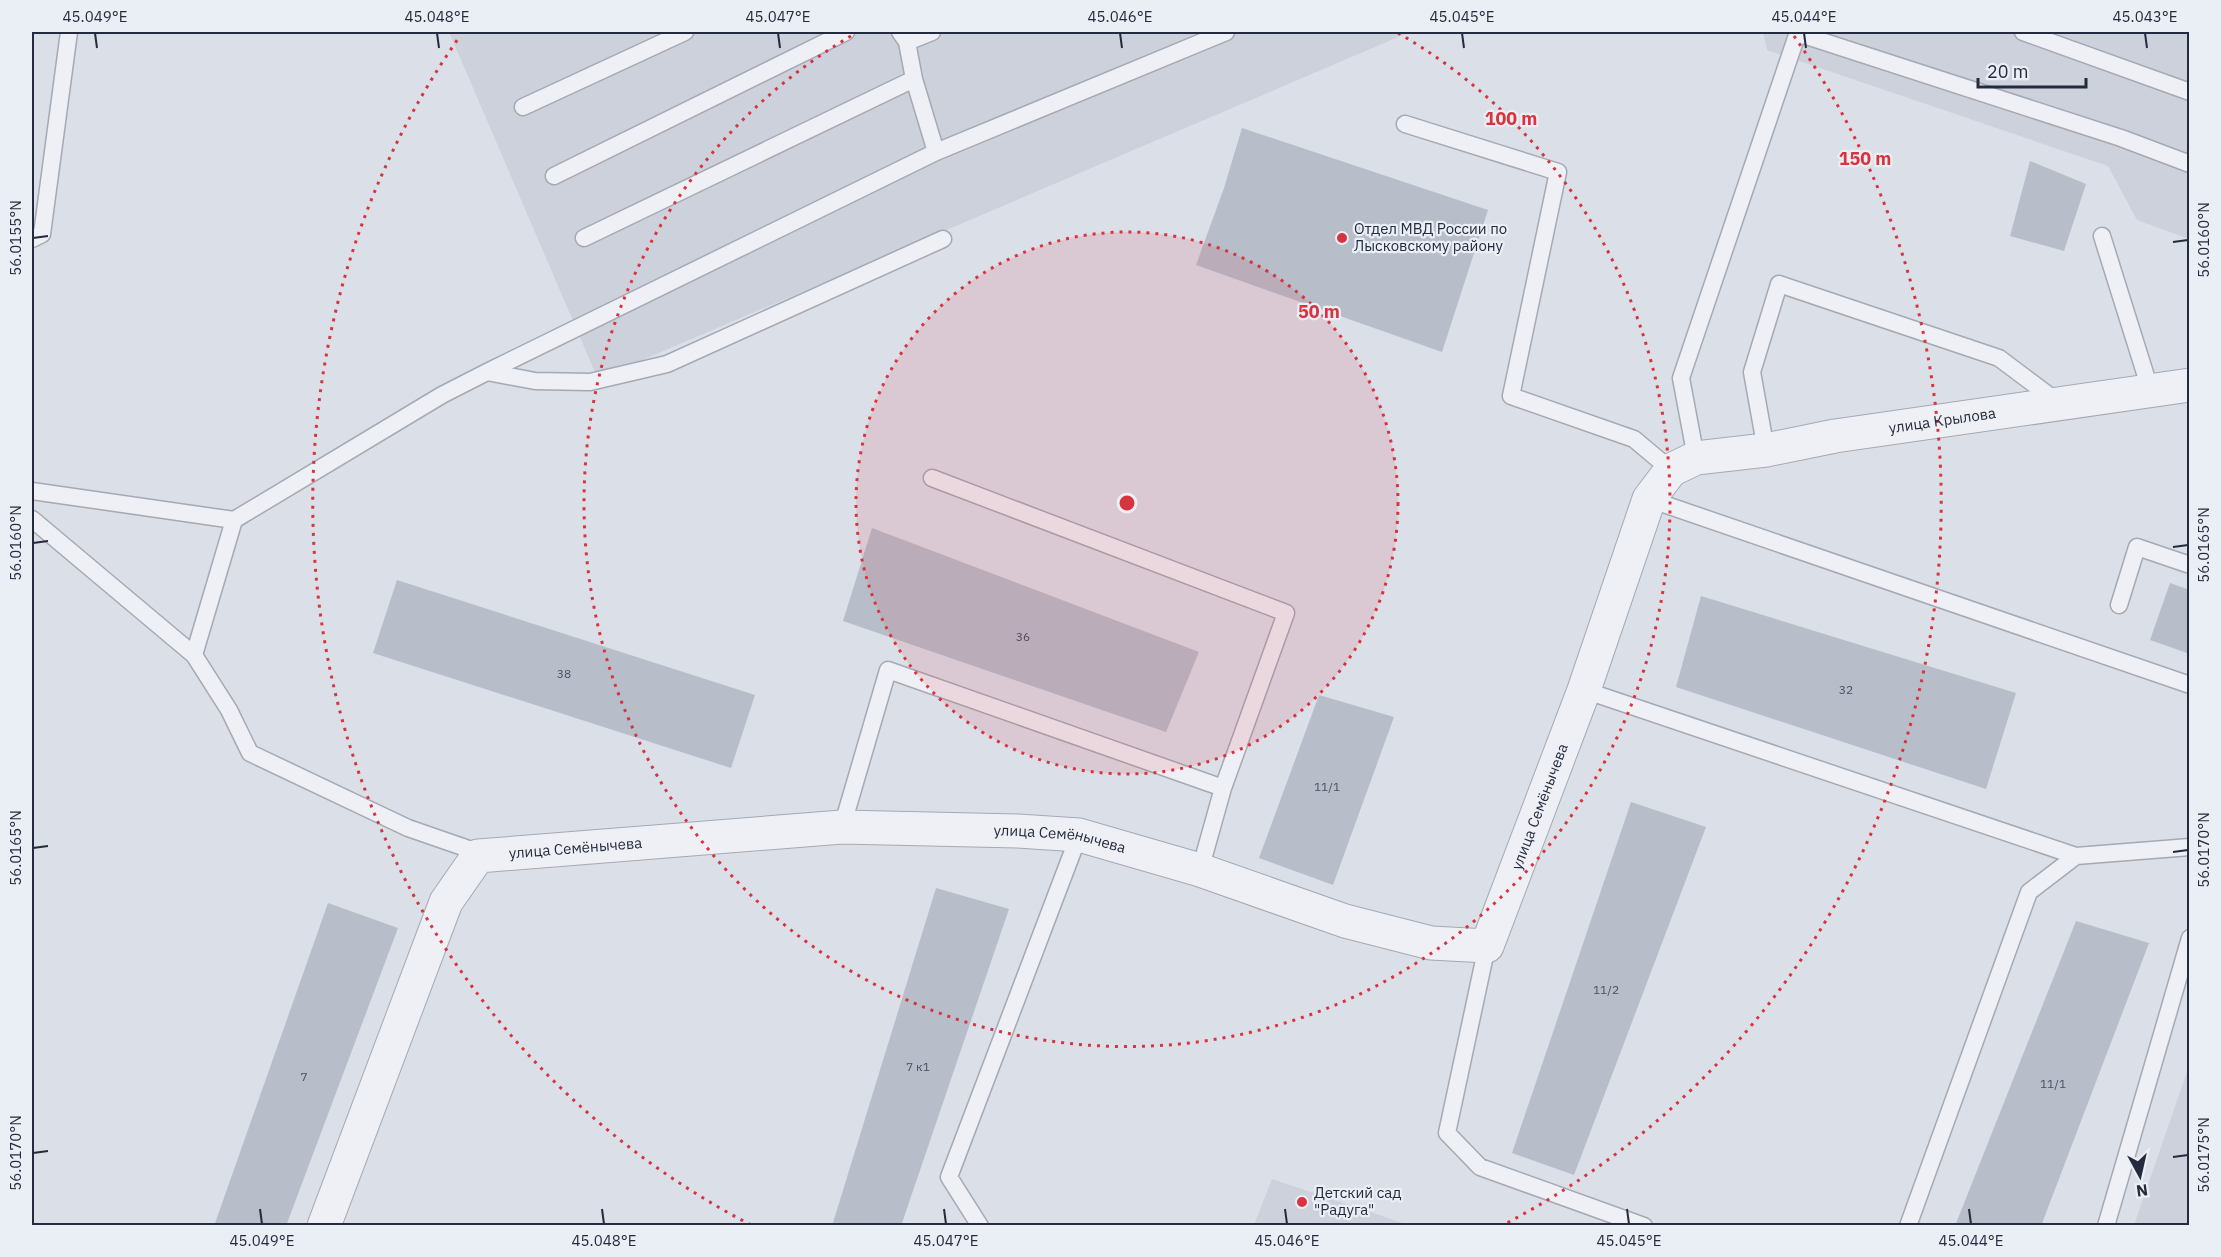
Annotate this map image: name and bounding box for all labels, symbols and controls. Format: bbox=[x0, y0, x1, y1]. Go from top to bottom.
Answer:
text: 45.049°E bbox=[63, 7, 127, 26]
text: 45.048°E bbox=[405, 7, 469, 26]
text: 45.047°E bbox=[746, 7, 810, 26]
text: 45.046°E bbox=[1088, 7, 1152, 26]
text: 45.045°E bbox=[1430, 7, 1494, 26]
text: 45.044°E bbox=[1772, 7, 1836, 26]
text: 45.043°E bbox=[2113, 7, 2177, 26]
scale bar bbox=[1978, 51, 2086, 89]
text: 20 m bbox=[1987, 60, 2029, 83]
text: 100 m bbox=[1485, 107, 1537, 130]
text: 150 m bbox=[1839, 147, 1891, 170]
text: 56.0155°N bbox=[6, 200, 25, 276]
text: 56.0160°N bbox=[2194, 202, 2213, 278]
place label: Отдел МВД России по Лысковскому району bbox=[1354, 219, 1507, 255]
marker: Отдел МВД России по Лысковскому району bbox=[1335, 231, 1349, 245]
text: 50 m bbox=[1298, 300, 1340, 323]
street label: улица Крылова bbox=[1887, 403, 1997, 437]
centre of rings bbox=[1117, 493, 1137, 513]
text: 56.0160°N bbox=[6, 505, 25, 581]
text: 56.0165°N bbox=[2194, 507, 2213, 583]
house number: 36 bbox=[1016, 629, 1030, 644]
house number: 38 bbox=[557, 666, 571, 681]
house number: 32 bbox=[1839, 682, 1853, 697]
street label: улица Семёнычева bbox=[1507, 741, 1572, 872]
house number: 11/1 bbox=[1314, 779, 1340, 794]
text: 56.0165°N bbox=[6, 810, 25, 886]
text: 56.0170°N bbox=[2194, 812, 2213, 888]
street label: улица Семёнычева bbox=[993, 820, 1128, 857]
street label: улица Семёнычева bbox=[508, 833, 643, 863]
house number: 11/2 bbox=[1593, 982, 1619, 997]
house number: 7 к1 bbox=[906, 1059, 930, 1074]
house number: 7 bbox=[300, 1069, 308, 1084]
house number: 11/1 bbox=[2040, 1076, 2066, 1091]
text: 56.0170°N bbox=[6, 1115, 25, 1191]
text: 56.0175°N bbox=[2194, 1117, 2213, 1193]
north arrow bbox=[2110, 1146, 2170, 1206]
text: N bbox=[2135, 1180, 2149, 1202]
place label: Детский сад "Радуга" bbox=[1314, 1183, 1402, 1219]
marker: Детский сад "Радуга" bbox=[1295, 1195, 1309, 1209]
text: 45.049°E bbox=[230, 1231, 294, 1250]
text: 45.048°E bbox=[572, 1231, 636, 1250]
text: 45.047°E bbox=[914, 1231, 978, 1250]
text: 45.046°E bbox=[1255, 1231, 1319, 1250]
text: 45.045°E bbox=[1597, 1231, 1661, 1250]
text: 45.044°E bbox=[1939, 1231, 2003, 1250]

